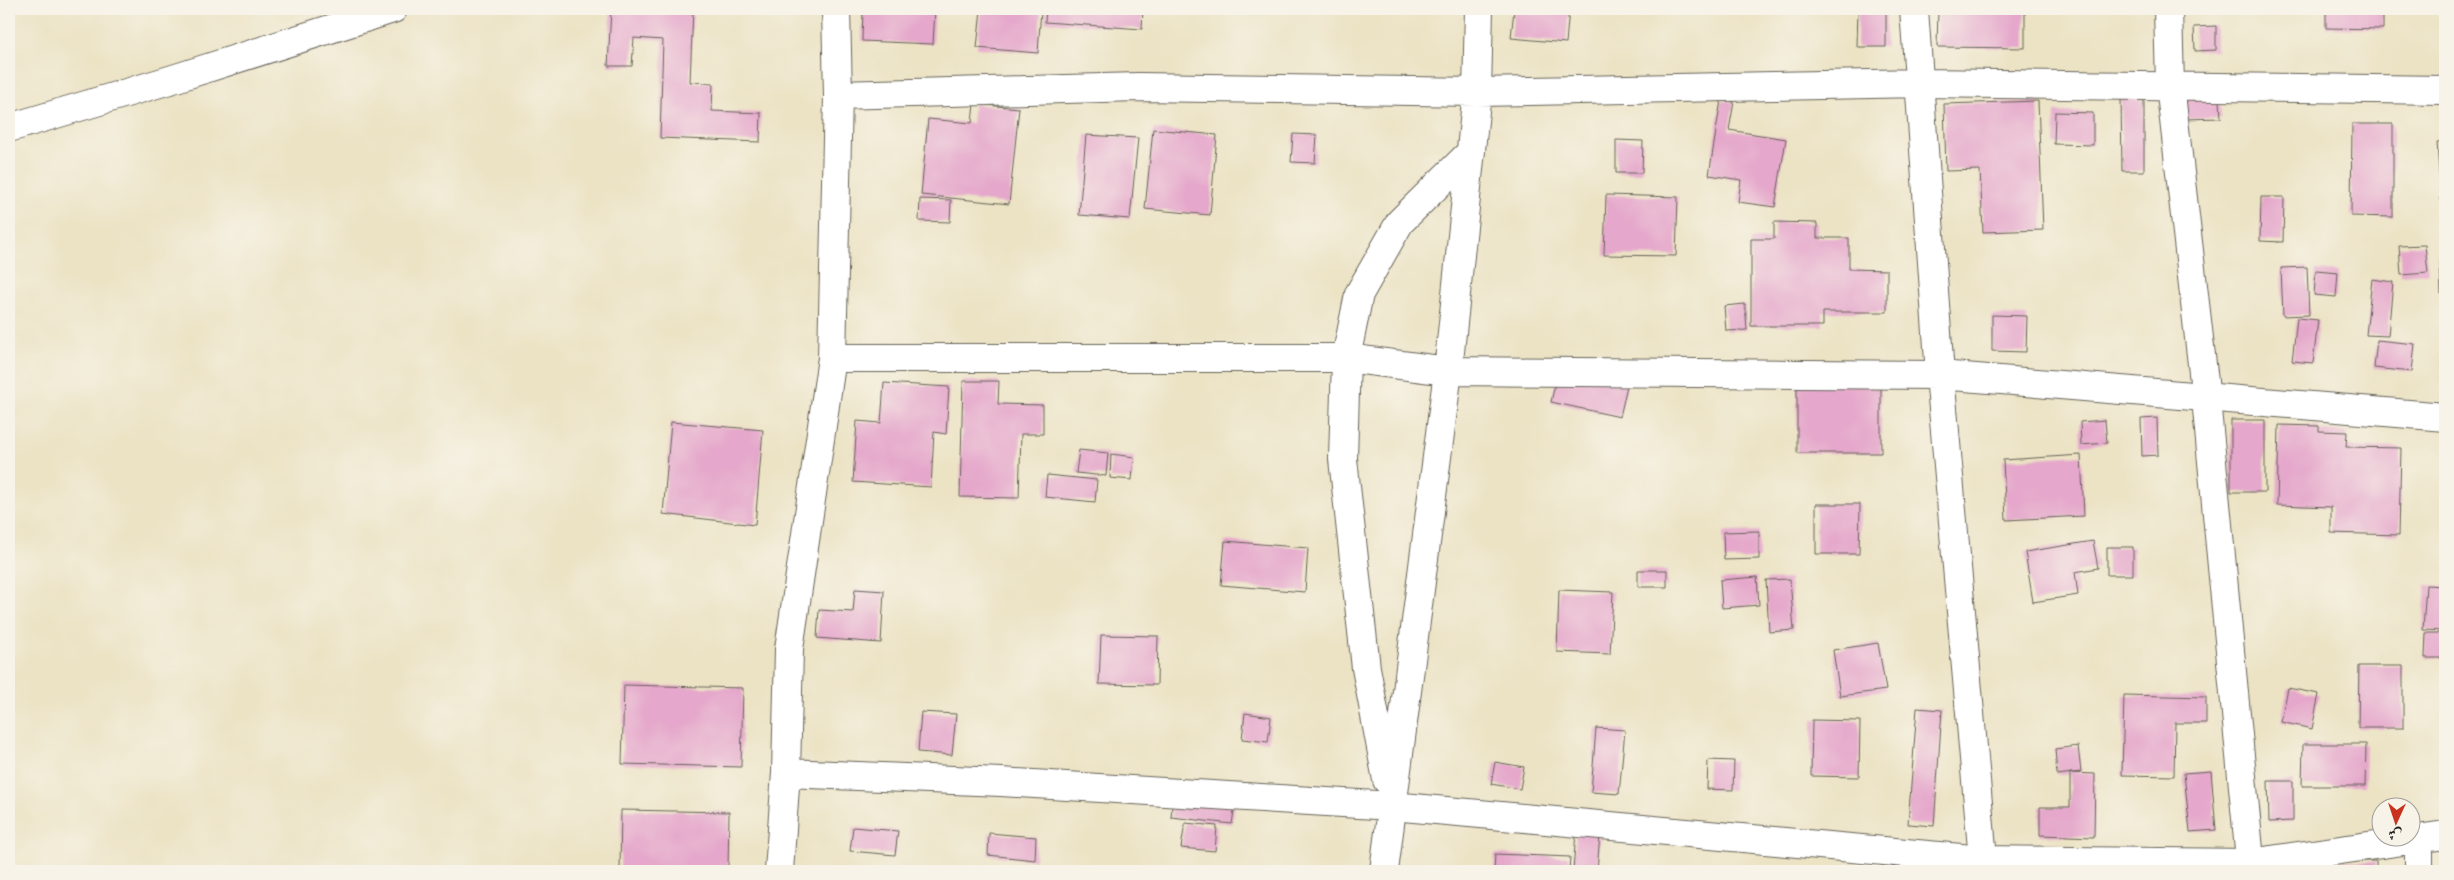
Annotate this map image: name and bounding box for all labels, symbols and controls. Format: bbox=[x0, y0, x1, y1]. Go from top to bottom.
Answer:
north arrow bbox=[2372, 798, 2422, 848]
text: ش bbox=[2388, 826, 2403, 843]

